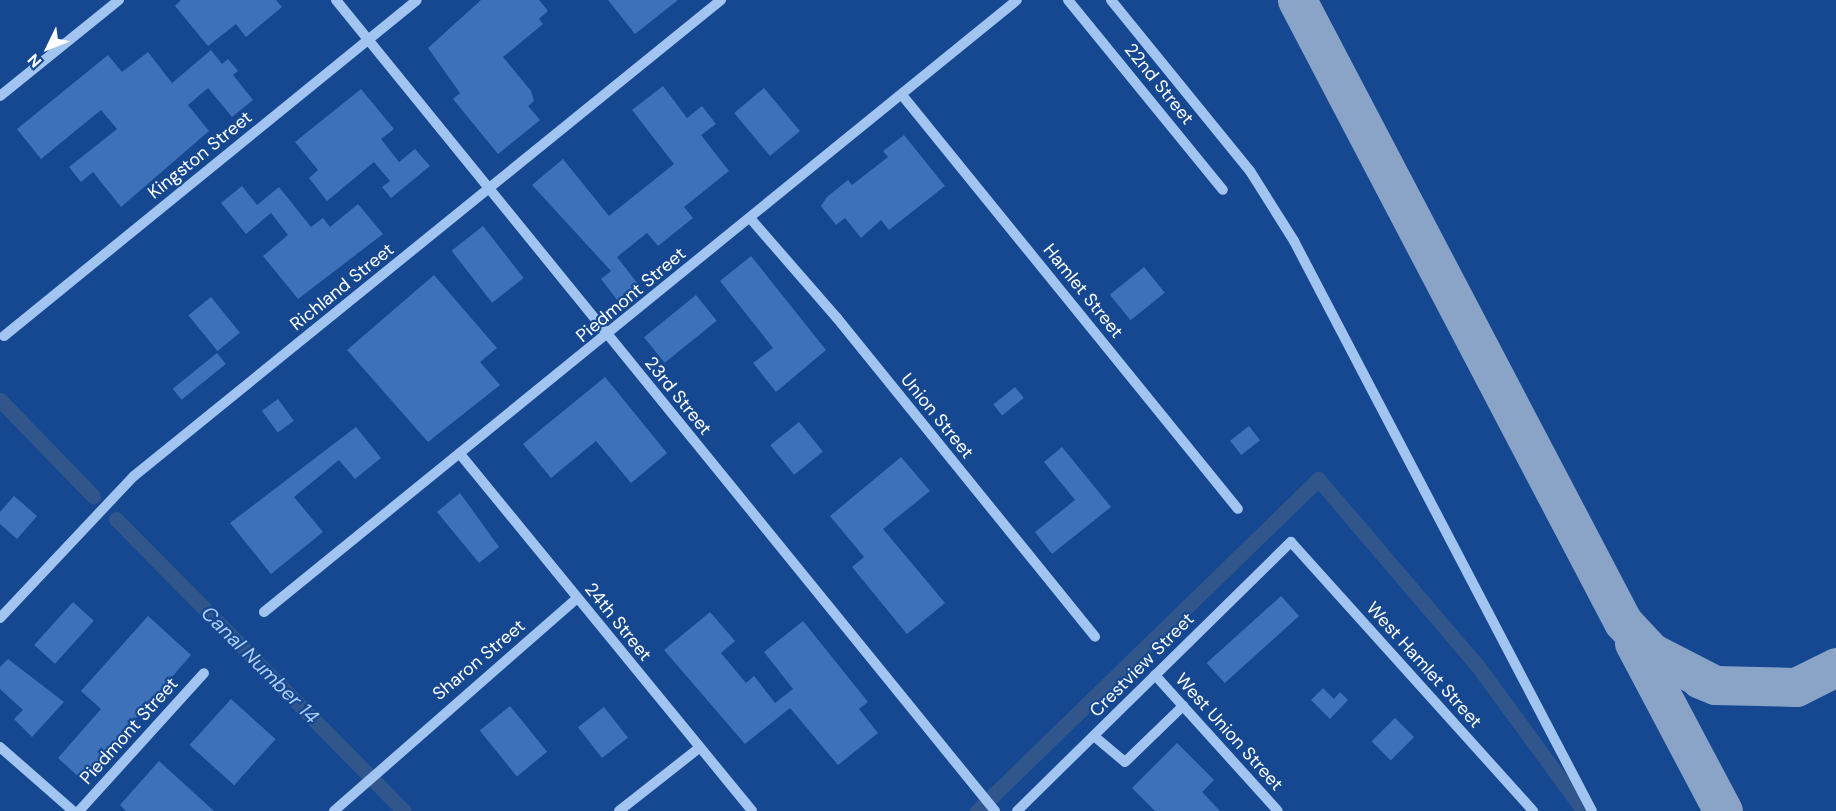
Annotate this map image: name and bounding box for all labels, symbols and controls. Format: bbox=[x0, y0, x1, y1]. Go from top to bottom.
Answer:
north arrow bbox=[18, 18, 78, 78]
street label: 22nd Street bbox=[1120, 39, 1198, 129]
text: N bbox=[23, 49, 46, 72]
street label: Kingston Street bbox=[144, 107, 256, 203]
street label: Richland Street bbox=[286, 239, 398, 335]
street label: Hamlet Street bbox=[1038, 240, 1128, 342]
street label: Piedmont Street bbox=[572, 243, 690, 347]
street label: 23rd Street bbox=[640, 353, 716, 439]
street label: Union Street bbox=[896, 369, 978, 463]
street label: 24th Street bbox=[580, 579, 656, 665]
street label: West Hamlet Street bbox=[1362, 598, 1486, 732]
water label: Canal Number 14 bbox=[196, 601, 324, 729]
street label: Crestview Street bbox=[1085, 608, 1199, 722]
street label: Sharon Street bbox=[429, 615, 529, 705]
street label: West Union Street bbox=[1171, 669, 1287, 795]
street label: Piedmont Street bbox=[75, 673, 183, 789]

